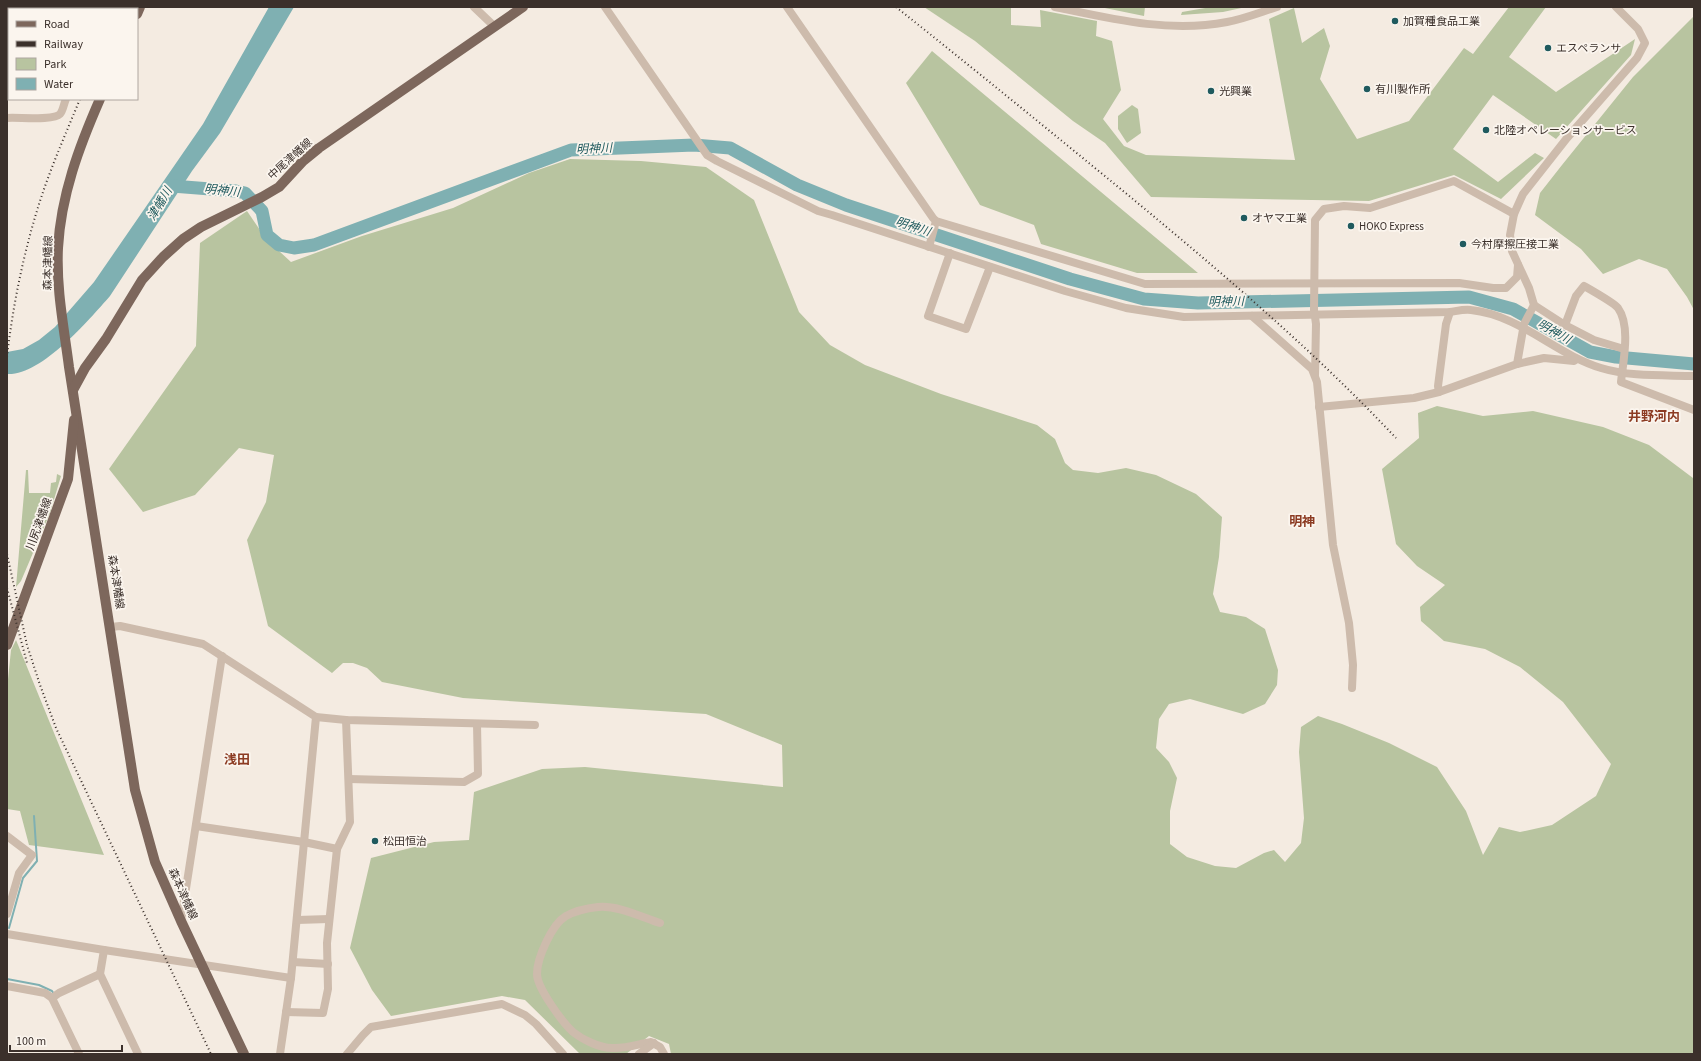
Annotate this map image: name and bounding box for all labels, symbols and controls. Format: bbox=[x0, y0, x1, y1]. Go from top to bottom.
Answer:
legend bbox=[8, 8, 138, 100]
place label: 加賀種食品工業 bbox=[1403, 14, 1480, 29]
text: Road bbox=[44, 16, 70, 33]
marker: 加賀種食品工業 bbox=[1390, 16, 1400, 26]
text: Railway bbox=[44, 36, 83, 53]
place label: エスペランサ bbox=[1556, 41, 1621, 56]
marker: エスペランサ bbox=[1543, 43, 1553, 53]
text: Park bbox=[44, 56, 66, 73]
text: Water bbox=[44, 76, 74, 93]
place label: 有川製作所 bbox=[1375, 82, 1431, 97]
place label: 光興業 bbox=[1219, 84, 1252, 99]
marker: 有川製作所 bbox=[1362, 84, 1372, 94]
marker: 光興業 bbox=[1206, 86, 1216, 96]
place label: 北陸オペレーションサービス bbox=[1494, 123, 1637, 138]
marker: 北陸オペレーションサービス bbox=[1481, 125, 1491, 135]
street label: 中尾津幡線 bbox=[265, 135, 315, 183]
water label: 明神川 bbox=[576, 139, 614, 158]
water label: 明神川 bbox=[203, 181, 243, 202]
water label: 津幡川 bbox=[143, 182, 178, 224]
place label: オヤマ工業 bbox=[1252, 211, 1307, 226]
water label: 明神川 bbox=[893, 213, 935, 241]
marker: オヤマ工業 bbox=[1239, 213, 1249, 223]
place label: HOKO Express bbox=[1359, 219, 1424, 234]
marker: HOKO Express bbox=[1346, 221, 1356, 231]
street label: 森本津幡線 bbox=[40, 235, 56, 291]
place label: 今村摩擦圧接工業 bbox=[1471, 237, 1559, 252]
marker: 今村摩擦圧接工業 bbox=[1458, 239, 1468, 249]
water label: 明神川 bbox=[1208, 293, 1246, 311]
water label: 明神川 bbox=[1534, 316, 1576, 349]
district label: 井野河内 bbox=[1628, 408, 1680, 426]
street label: 川尻津幡線 bbox=[23, 496, 55, 552]
district label: 明神 bbox=[1289, 513, 1315, 531]
street label: 森本津幡線 bbox=[104, 554, 128, 610]
district label: 浅田 bbox=[224, 751, 250, 769]
place label: 松田恒治 bbox=[383, 834, 427, 849]
marker: 松田恒治 bbox=[370, 836, 380, 846]
street label: 森本津幡線 bbox=[165, 866, 201, 922]
scale bar bbox=[10, 1027, 122, 1053]
text: 100 m bbox=[16, 1033, 46, 1050]

